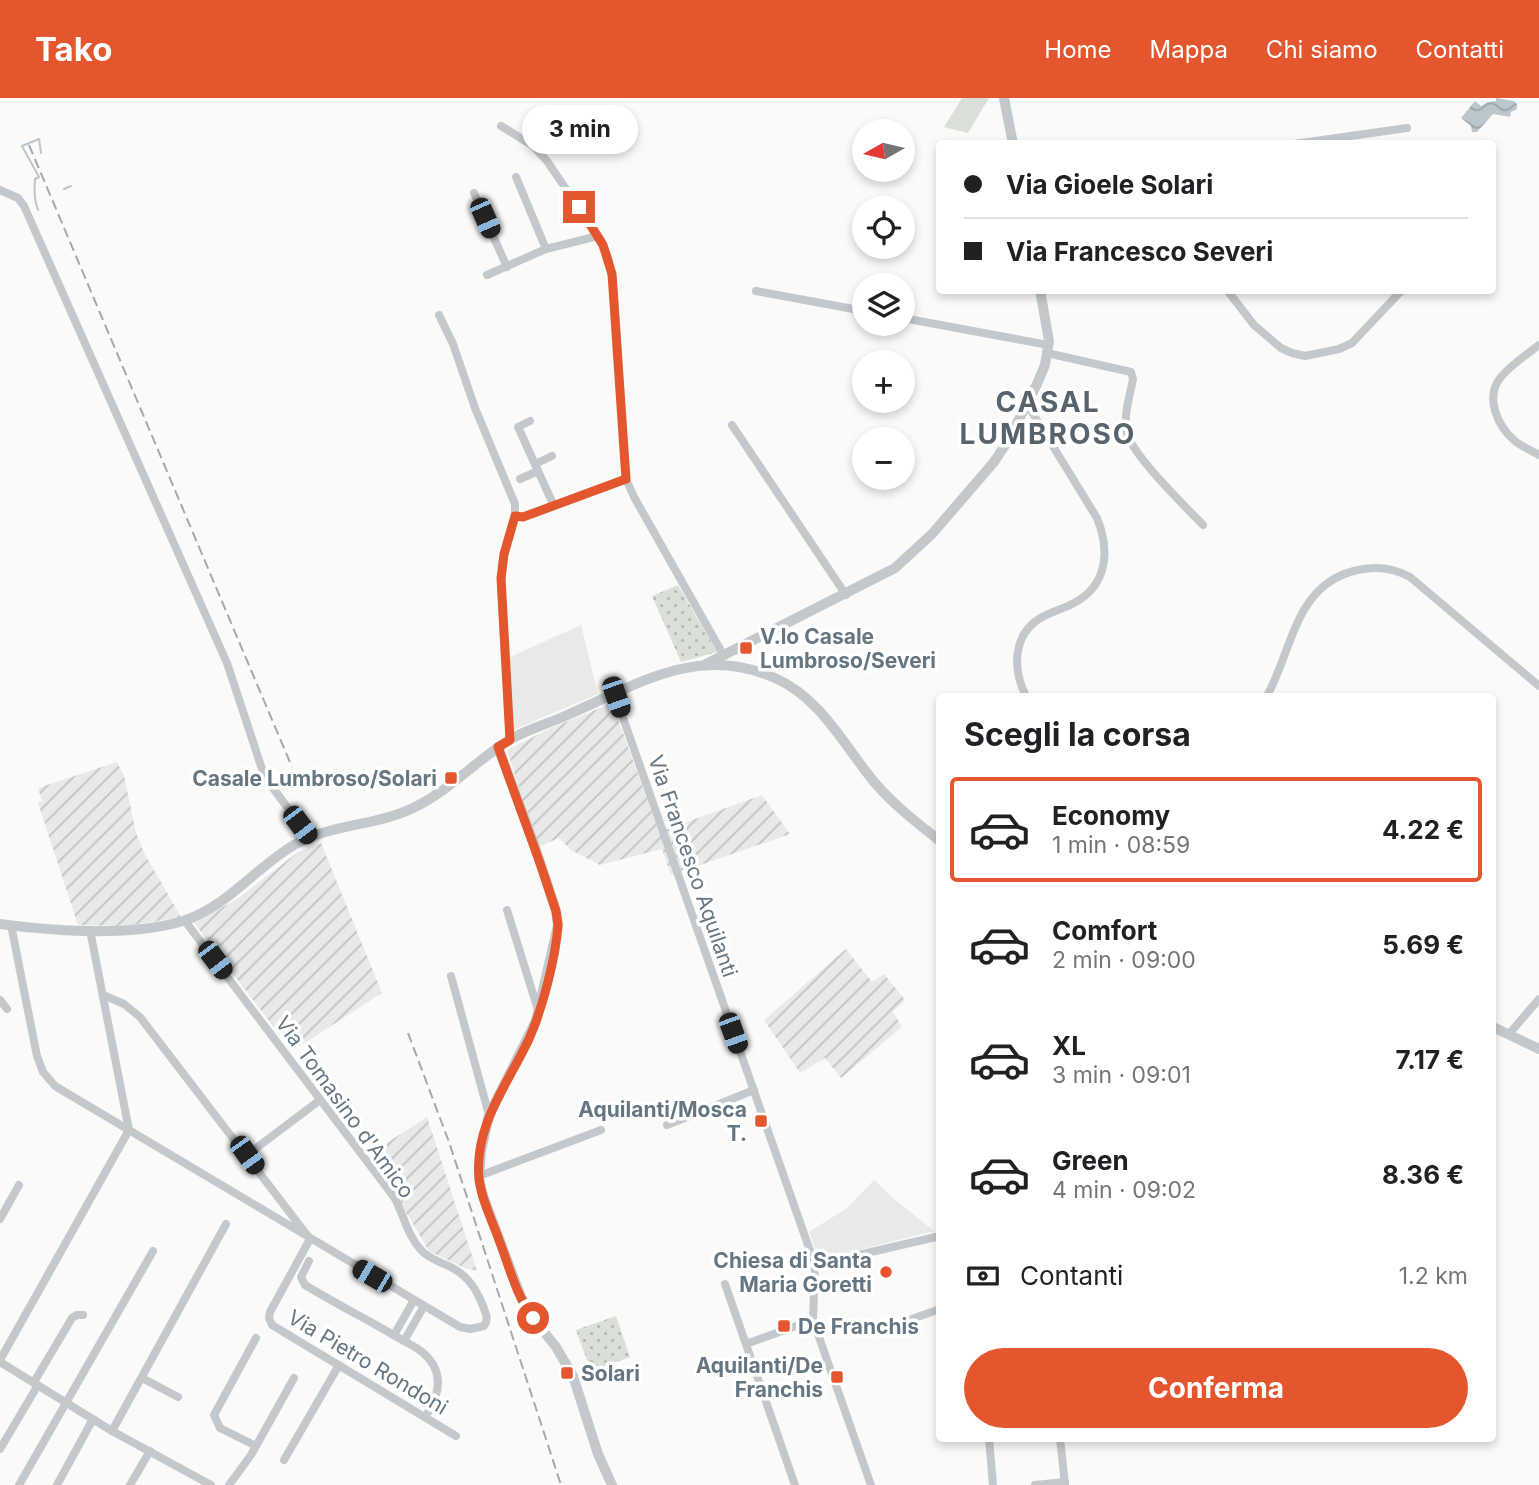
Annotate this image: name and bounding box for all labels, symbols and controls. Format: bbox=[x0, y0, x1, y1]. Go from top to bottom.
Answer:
text: Tako bbox=[35, 29, 112, 69]
text: Home bbox=[1044, 35, 1112, 64]
text: Mappa bbox=[1150, 35, 1228, 64]
text: Chi siamo bbox=[1266, 35, 1378, 64]
text: Contatti bbox=[1416, 35, 1504, 64]
callout: 3 min bbox=[521, 105, 637, 154]
text: 3 min bbox=[549, 115, 611, 143]
north arrow bbox=[852, 119, 915, 182]
map controls bbox=[852, 119, 915, 490]
text: Via Gioele Solari bbox=[1006, 169, 1213, 200]
route end bbox=[563, 191, 595, 223]
car bbox=[467, 195, 504, 241]
button: locate bbox=[852, 196, 915, 259]
text: Via Francesco Severi bbox=[1006, 236, 1273, 267]
button: layers bbox=[852, 273, 915, 336]
button: + bbox=[852, 350, 915, 413]
district label: CASAL LUMBROSO bbox=[960, 385, 1136, 451]
button: − bbox=[852, 427, 915, 490]
place label: V.lo Casale Lumbroso/Severi bbox=[760, 624, 936, 673]
marker: V.lo Casale Lumbroso/Severi bbox=[738, 640, 754, 656]
car bbox=[600, 674, 633, 720]
text: Scegli la corsa bbox=[964, 715, 1191, 754]
street label: Via Francesco Aquilanti bbox=[643, 752, 743, 980]
place label: Casale Lumbroso/Solari bbox=[192, 766, 437, 791]
marker: Casale Lumbroso/Solari bbox=[443, 770, 459, 786]
icon: car bbox=[968, 798, 1031, 861]
text: Economy bbox=[1052, 800, 1170, 831]
car bbox=[279, 802, 322, 848]
text: 4.22 € bbox=[1382, 814, 1464, 845]
text: 1 min · 08:59 bbox=[1052, 831, 1190, 859]
icon: car bbox=[968, 913, 1031, 976]
text: Comfort bbox=[1052, 915, 1157, 946]
text: 5.69 € bbox=[1382, 929, 1464, 960]
car bbox=[194, 937, 237, 983]
text: 2 min · 09:00 bbox=[1052, 946, 1196, 974]
car bbox=[716, 1010, 751, 1056]
street label: Via Tomasino d'Amico bbox=[270, 1011, 420, 1203]
icon: car bbox=[968, 1028, 1031, 1091]
text: XL bbox=[1052, 1030, 1086, 1061]
text: 7.17 € bbox=[1396, 1044, 1464, 1075]
text: 3 min · 09:01 bbox=[1052, 1061, 1191, 1089]
place label: Aquilanti/Mosca T. bbox=[578, 1097, 747, 1146]
marker: Aquilanti/Mosca T. bbox=[753, 1113, 769, 1129]
car bbox=[227, 1132, 268, 1178]
icon: car bbox=[968, 1143, 1031, 1206]
text: Green bbox=[1052, 1145, 1129, 1176]
text: 8.36 € bbox=[1382, 1159, 1464, 1190]
text: 4 min · 09:02 bbox=[1052, 1176, 1196, 1204]
place label: Chiesa di Santa Maria Goretti bbox=[713, 1248, 872, 1297]
car bbox=[349, 1256, 396, 1296]
icon: cash bbox=[964, 1257, 1002, 1295]
text: Contanti bbox=[1020, 1260, 1123, 1291]
text: 1.2 km bbox=[1399, 1262, 1468, 1290]
marker: Chiesa di Santa Maria Goretti bbox=[878, 1264, 894, 1280]
route start bbox=[517, 1302, 549, 1334]
street label: Via Pietro Rondoni bbox=[284, 1304, 452, 1420]
place label: De Franchis bbox=[798, 1314, 919, 1339]
marker: De Franchis bbox=[776, 1318, 792, 1334]
button: Conferma bbox=[964, 1348, 1468, 1428]
place label: Aquilanti/De Franchis bbox=[696, 1353, 823, 1402]
place label: Solari bbox=[581, 1361, 640, 1386]
marker: Solari bbox=[559, 1365, 575, 1381]
marker: Aquilanti/De Franchis bbox=[829, 1369, 845, 1385]

